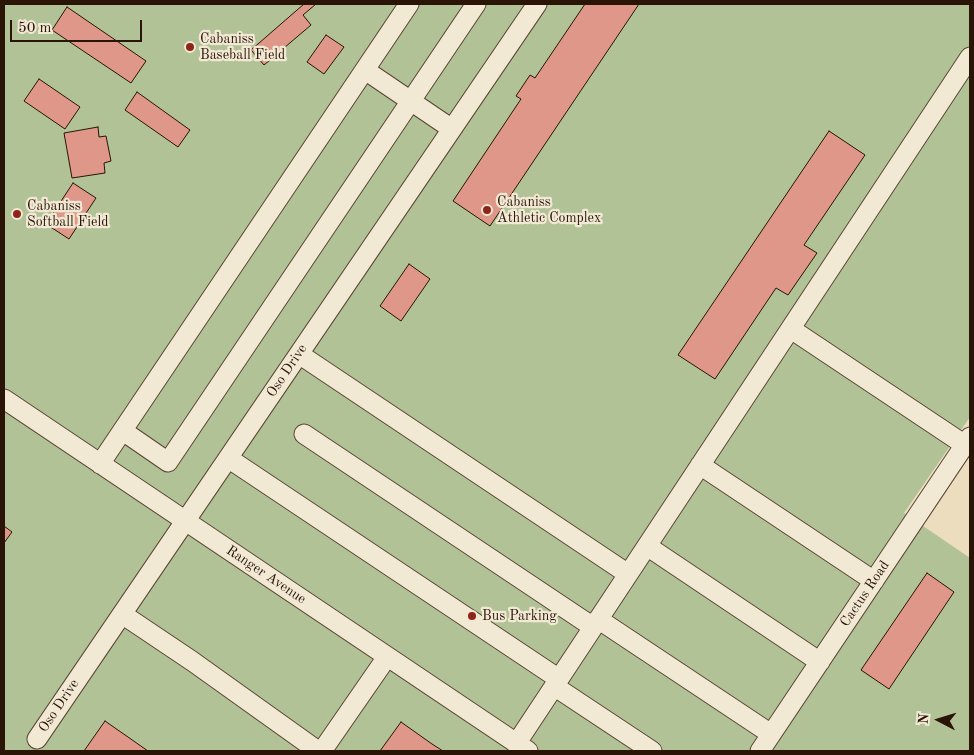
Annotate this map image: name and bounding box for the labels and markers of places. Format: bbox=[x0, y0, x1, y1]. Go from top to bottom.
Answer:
place label: Cabaniss Baseball Field bbox=[200, 31, 285, 64]
marker: Cabaniss Baseball Field bbox=[184, 41, 196, 53]
place label: Cabaniss Athletic Complex bbox=[497, 194, 601, 226]
place label: Cabaniss Softball Field bbox=[27, 198, 108, 230]
marker: Cabaniss Athletic Complex bbox=[481, 204, 493, 216]
marker: Cabaniss Softball Field bbox=[11, 208, 23, 220]
place label: Bus Parking bbox=[482, 608, 557, 624]
marker: Bus Parking bbox=[466, 610, 478, 622]

